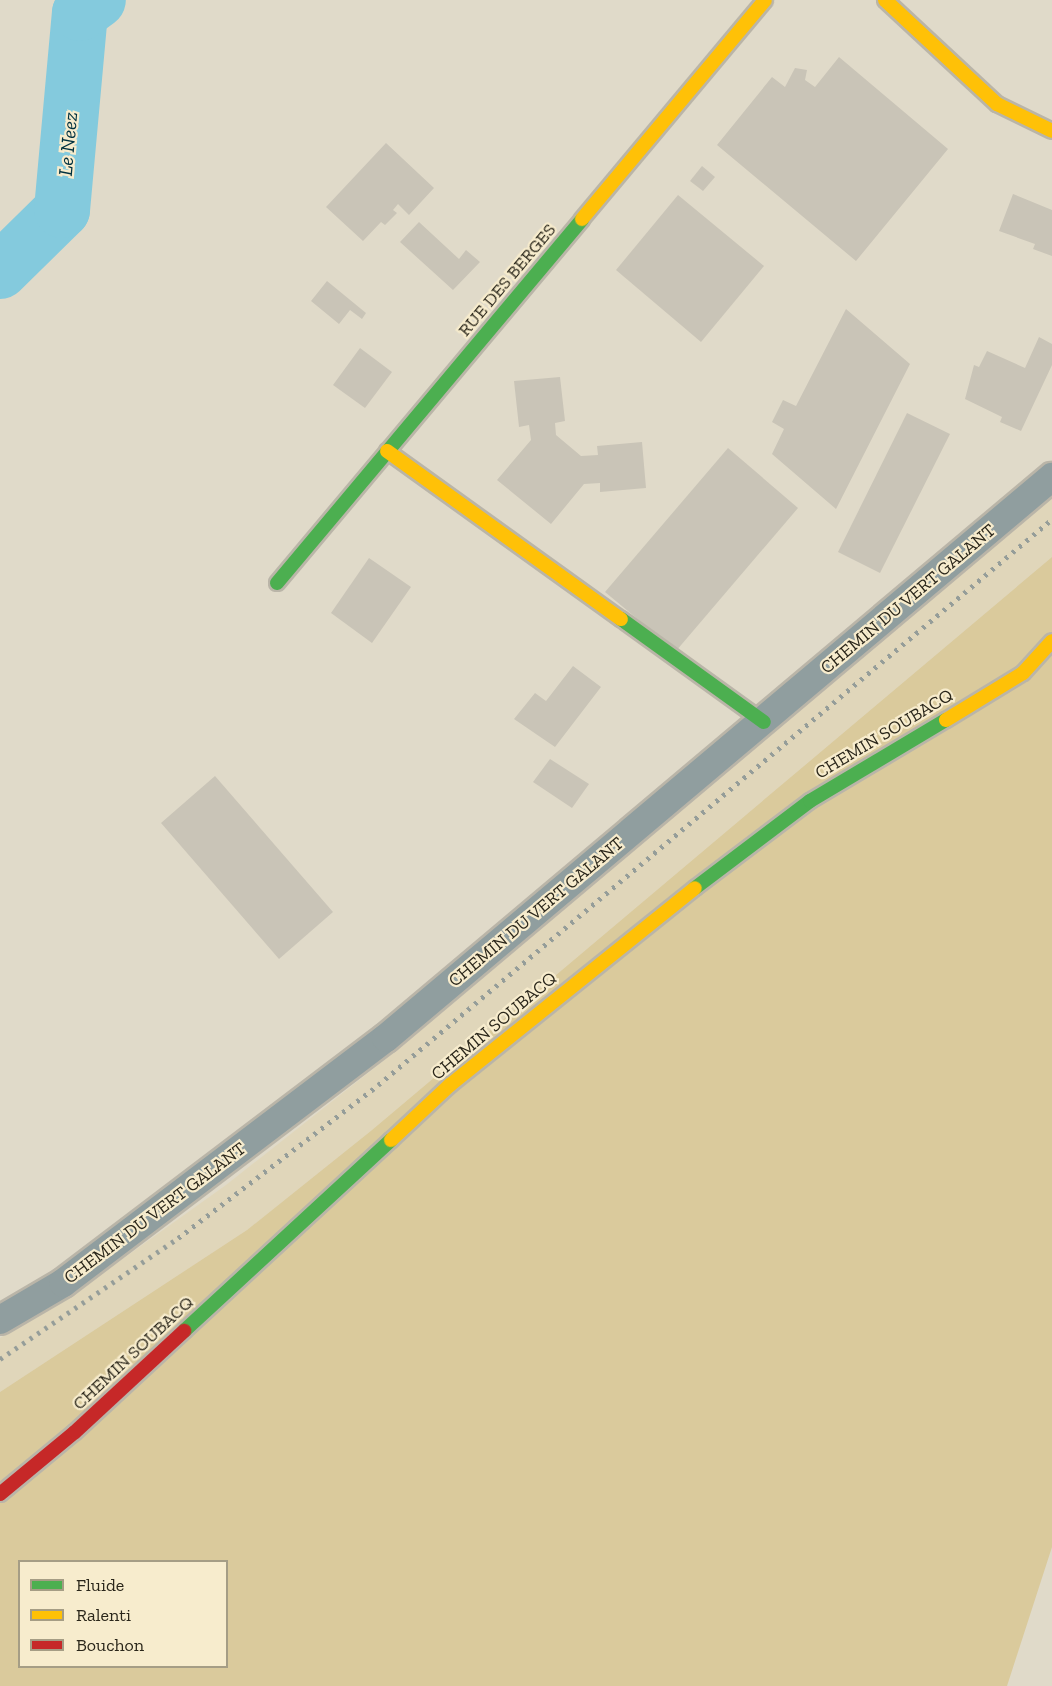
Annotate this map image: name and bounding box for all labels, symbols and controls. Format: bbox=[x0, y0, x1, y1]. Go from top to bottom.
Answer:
water label: Le Neez bbox=[53, 111, 83, 177]
street label: RUE DES BERGES bbox=[454, 219, 560, 341]
street label: CHEMIN DU VERT GALANT bbox=[816, 519, 1000, 679]
street label: CHEMIN SOUBACQ bbox=[811, 684, 957, 784]
street label: CHEMIN DU VERT GALANT bbox=[444, 832, 628, 992]
street label: CHEMIN SOUBACQ bbox=[427, 967, 561, 1085]
street label: CHEMIN DU VERT GALANT bbox=[60, 1137, 250, 1289]
street label: CHEMIN SOUBACQ bbox=[68, 1292, 198, 1414]
legend bbox=[18, 1560, 228, 1668]
text: Fluide bbox=[76, 1574, 124, 1596]
text: Ralenti bbox=[76, 1604, 131, 1626]
text: Bouchon bbox=[76, 1634, 144, 1656]

